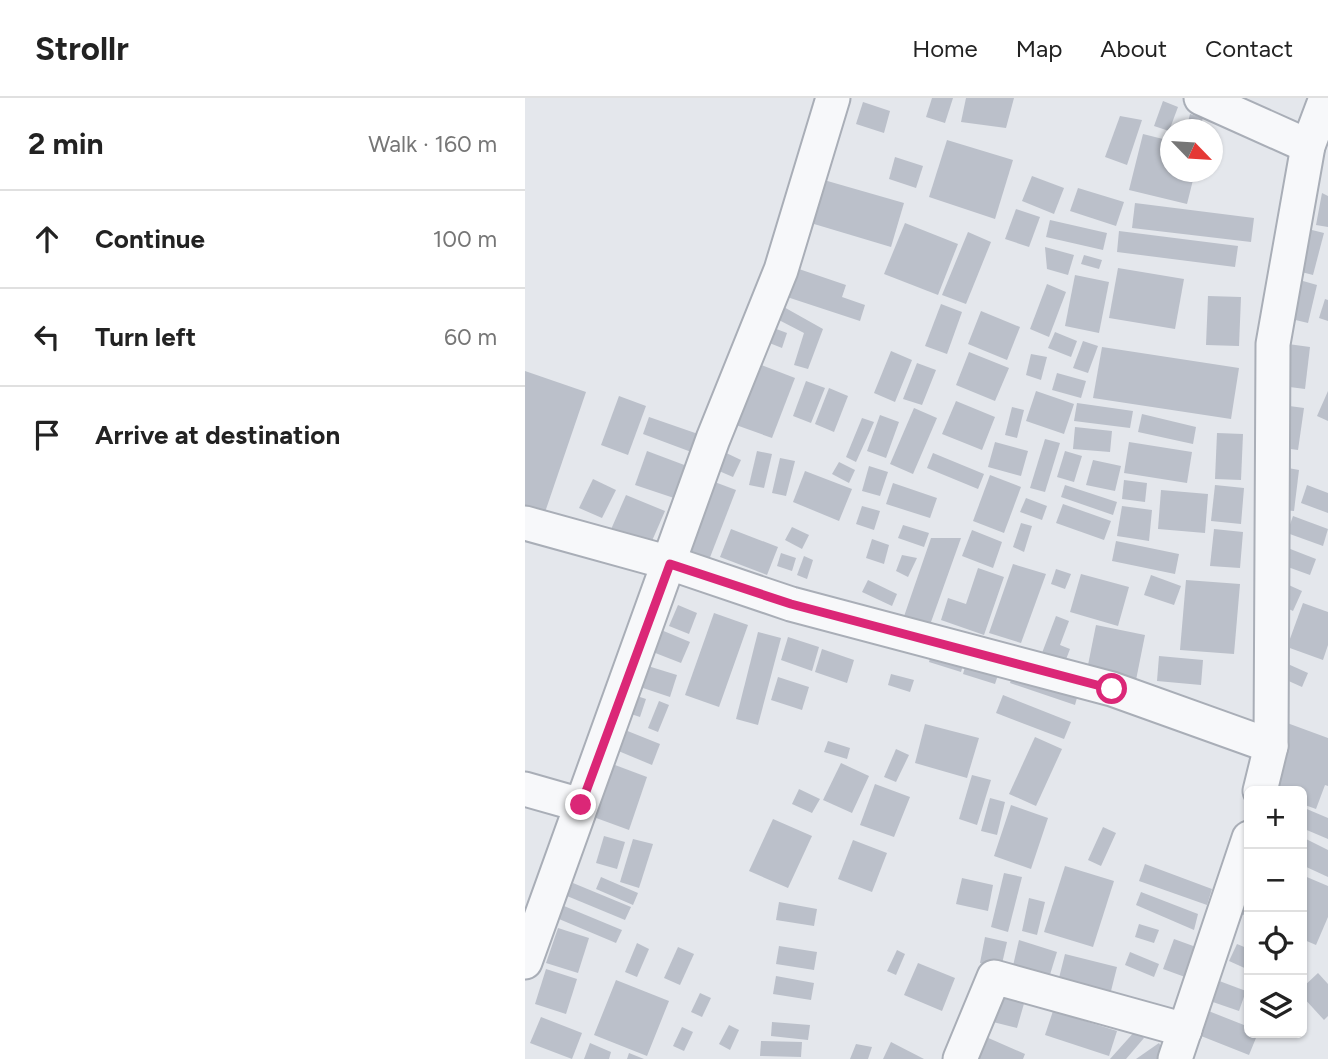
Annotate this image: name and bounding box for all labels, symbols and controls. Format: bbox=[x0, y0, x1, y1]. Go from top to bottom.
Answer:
text: Strollr bbox=[35, 29, 129, 68]
text: Home bbox=[912, 34, 978, 63]
text: Map bbox=[1016, 34, 1062, 63]
text: About bbox=[1100, 34, 1167, 63]
text: Contact bbox=[1205, 34, 1293, 63]
north arrow bbox=[1160, 119, 1223, 182]
text: 2 min bbox=[28, 125, 104, 162]
text: Walk · 160 m bbox=[368, 130, 497, 158]
icon: ahead bbox=[28, 220, 66, 258]
text: Continue bbox=[95, 223, 205, 255]
text: 100 m bbox=[433, 225, 497, 253]
icon: left bbox=[28, 318, 66, 356]
text: Turn left bbox=[95, 321, 196, 353]
text: 60 m bbox=[444, 323, 497, 351]
icon: arrive bbox=[28, 416, 66, 454]
text: Arrive at destination bbox=[95, 419, 340, 451]
route start bbox=[1096, 673, 1127, 704]
map controls bbox=[1244, 786, 1307, 1038]
button: + bbox=[1244, 786, 1307, 849]
route end bbox=[565, 789, 596, 820]
button: − bbox=[1244, 849, 1307, 912]
button: locate bbox=[1244, 912, 1307, 975]
button: layers bbox=[1244, 975, 1307, 1038]

